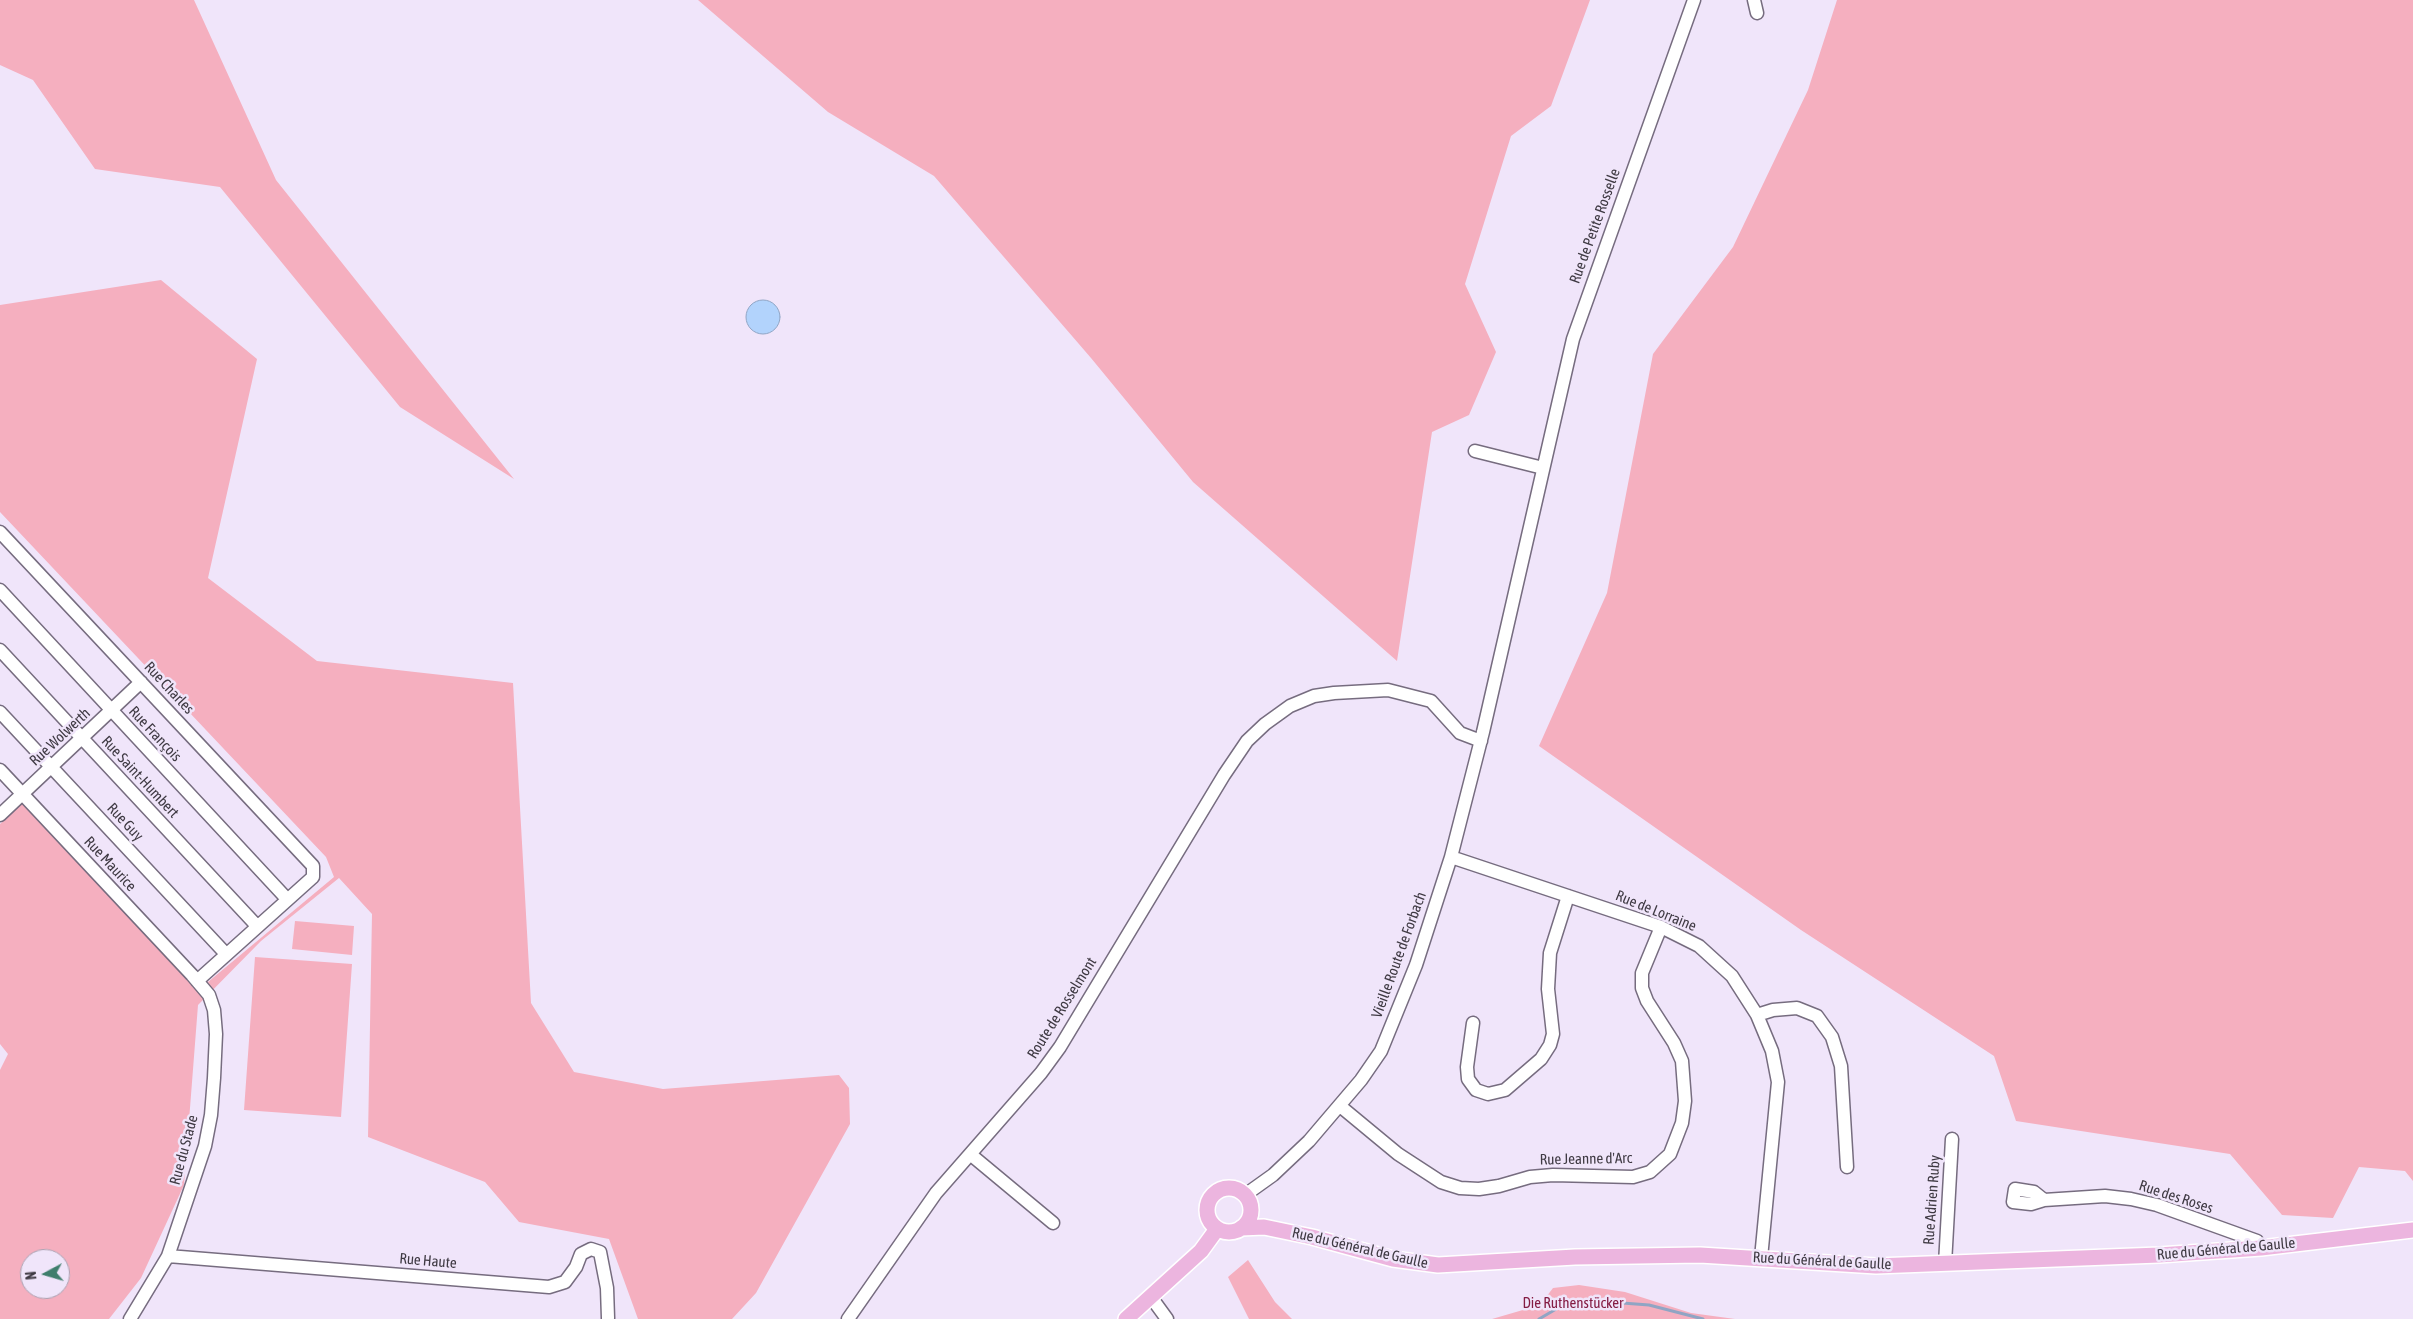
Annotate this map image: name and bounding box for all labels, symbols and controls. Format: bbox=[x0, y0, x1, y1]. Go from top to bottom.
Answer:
street label: Rue de Petite Rosselle bbox=[1566, 166, 1624, 286]
street label: Rue Charles bbox=[140, 658, 198, 718]
street label: Rue François bbox=[125, 703, 185, 765]
street label: Rue Wolwerth bbox=[26, 704, 94, 770]
street label: Rue Saint-Humbert bbox=[98, 732, 182, 822]
street label: Rue Guy bbox=[103, 799, 147, 845]
street label: Rue Maurice bbox=[80, 833, 140, 895]
street label: Rue de Lorraine bbox=[1613, 887, 1699, 935]
street label: Vieille Route de Forbach bbox=[1368, 890, 1430, 1020]
street label: Route de Rosselmont bbox=[1024, 954, 1100, 1062]
street label: Rue du Stade bbox=[166, 1113, 202, 1187]
street label: Rue Jeanne d'Arc bbox=[1540, 1149, 1632, 1169]
street label: Rue Adrien Ruby bbox=[1920, 1154, 1944, 1246]
street label: Rue des Roses bbox=[2137, 1177, 2215, 1217]
street label: Rue du Général de Gaulle bbox=[1290, 1224, 1430, 1272]
street label: Rue du Général de Gaulle bbox=[2156, 1234, 2296, 1264]
street label: Rue du Général de Gaulle bbox=[1752, 1248, 1892, 1274]
north arrow bbox=[20, 1249, 70, 1299]
street label: Rue Haute bbox=[399, 1250, 457, 1272]
text: N bbox=[23, 1271, 39, 1280]
park label: Die Ruthenstücker bbox=[1522, 1294, 1624, 1312]

